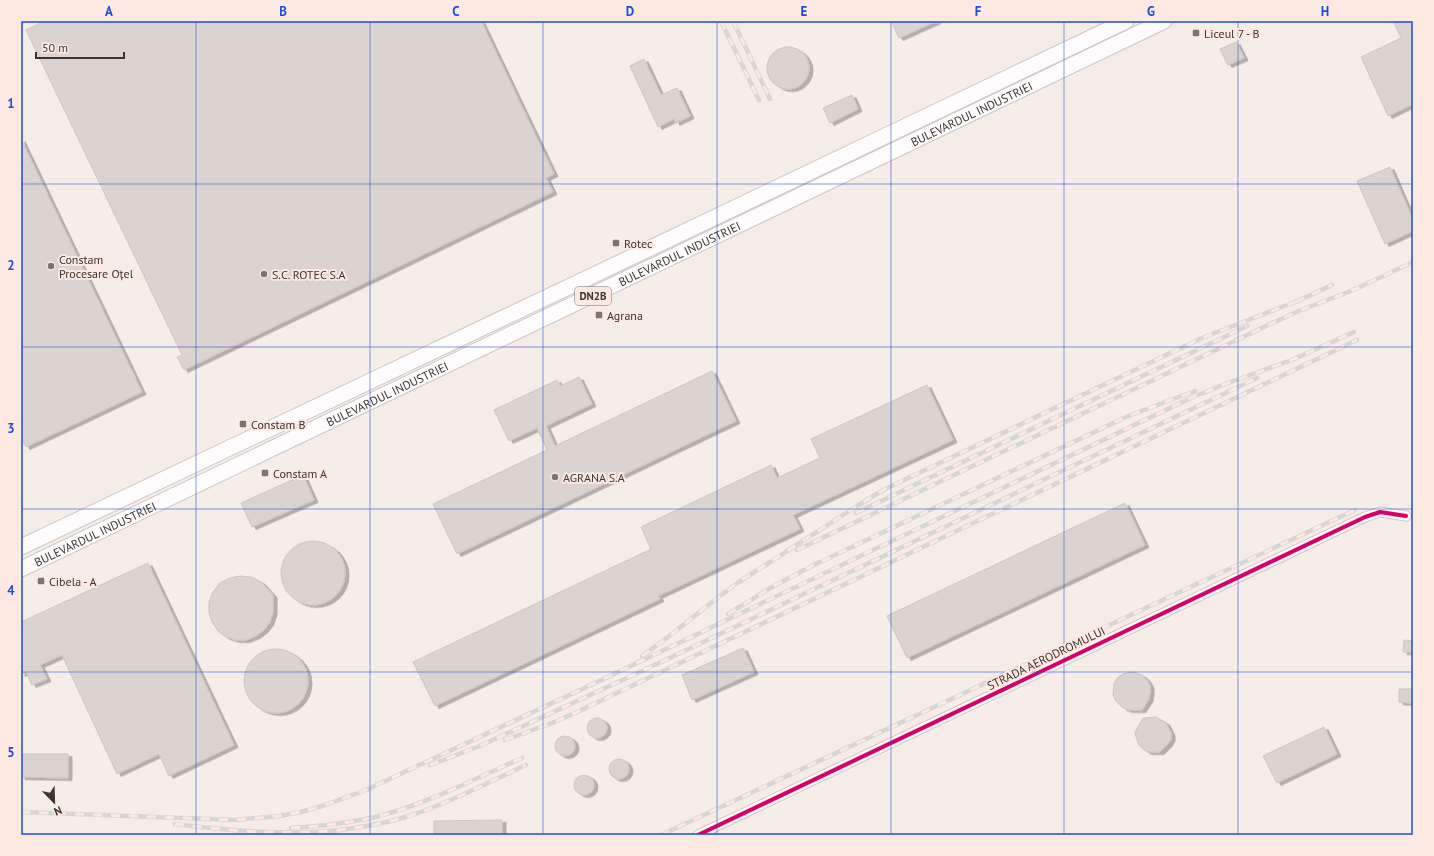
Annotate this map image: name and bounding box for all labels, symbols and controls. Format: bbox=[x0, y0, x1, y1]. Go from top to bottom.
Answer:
text: A bbox=[105, 3, 113, 20]
text: B bbox=[279, 3, 287, 20]
text: C bbox=[452, 3, 460, 20]
text: D bbox=[626, 3, 634, 20]
text: E bbox=[801, 3, 808, 20]
text: F bbox=[975, 3, 982, 20]
text: G bbox=[1147, 3, 1155, 20]
text: H bbox=[1321, 3, 1329, 20]
place label: Liceul 7 - B bbox=[1204, 26, 1260, 41]
marker: Liceul 7 - B bbox=[1191, 28, 1201, 38]
scale bar bbox=[36, 34, 124, 60]
text: 50 m bbox=[42, 40, 68, 55]
street label: BULEVARDUL INDUSTRIEI bbox=[908, 78, 1035, 149]
text: 1 bbox=[7, 95, 15, 112]
street label: BULEVARDUL INDUSTRIEI bbox=[616, 218, 743, 289]
place label: Rotec bbox=[624, 236, 653, 251]
marker: Rotec bbox=[611, 238, 621, 248]
place label: Constam Procesare Oțel bbox=[59, 252, 134, 281]
text: 2 bbox=[7, 257, 15, 274]
marker: Constam Procesare Oțel bbox=[46, 261, 56, 271]
place label: S.C. ROTEC S.A bbox=[272, 267, 346, 282]
marker: S.C. ROTEC S.A bbox=[259, 269, 269, 279]
road number: DN2B bbox=[575, 287, 611, 305]
place label: Agrana bbox=[607, 308, 643, 323]
marker: Agrana bbox=[594, 310, 604, 320]
street label: BULEVARDUL INDUSTRIEI bbox=[324, 358, 451, 429]
place label: Constam B bbox=[251, 417, 305, 432]
marker: Constam B bbox=[238, 419, 248, 429]
text: 3 bbox=[7, 420, 15, 437]
place label: Constam A bbox=[273, 466, 327, 481]
marker: Constam A bbox=[260, 468, 270, 478]
place label: AGRANA S.A bbox=[563, 470, 625, 485]
marker: AGRANA S.A bbox=[550, 472, 560, 482]
street label: BULEVARDUL INDUSTRIEI bbox=[32, 498, 158, 569]
place label: Cibela - A bbox=[49, 574, 97, 589]
marker: Cibela - A bbox=[36, 576, 46, 586]
text: 4 bbox=[7, 582, 15, 599]
street label: STRADA AERODROMULUI bbox=[984, 623, 1108, 693]
text: 5 bbox=[7, 744, 15, 761]
north arrow bbox=[34, 782, 74, 822]
text: N bbox=[52, 803, 64, 819]

